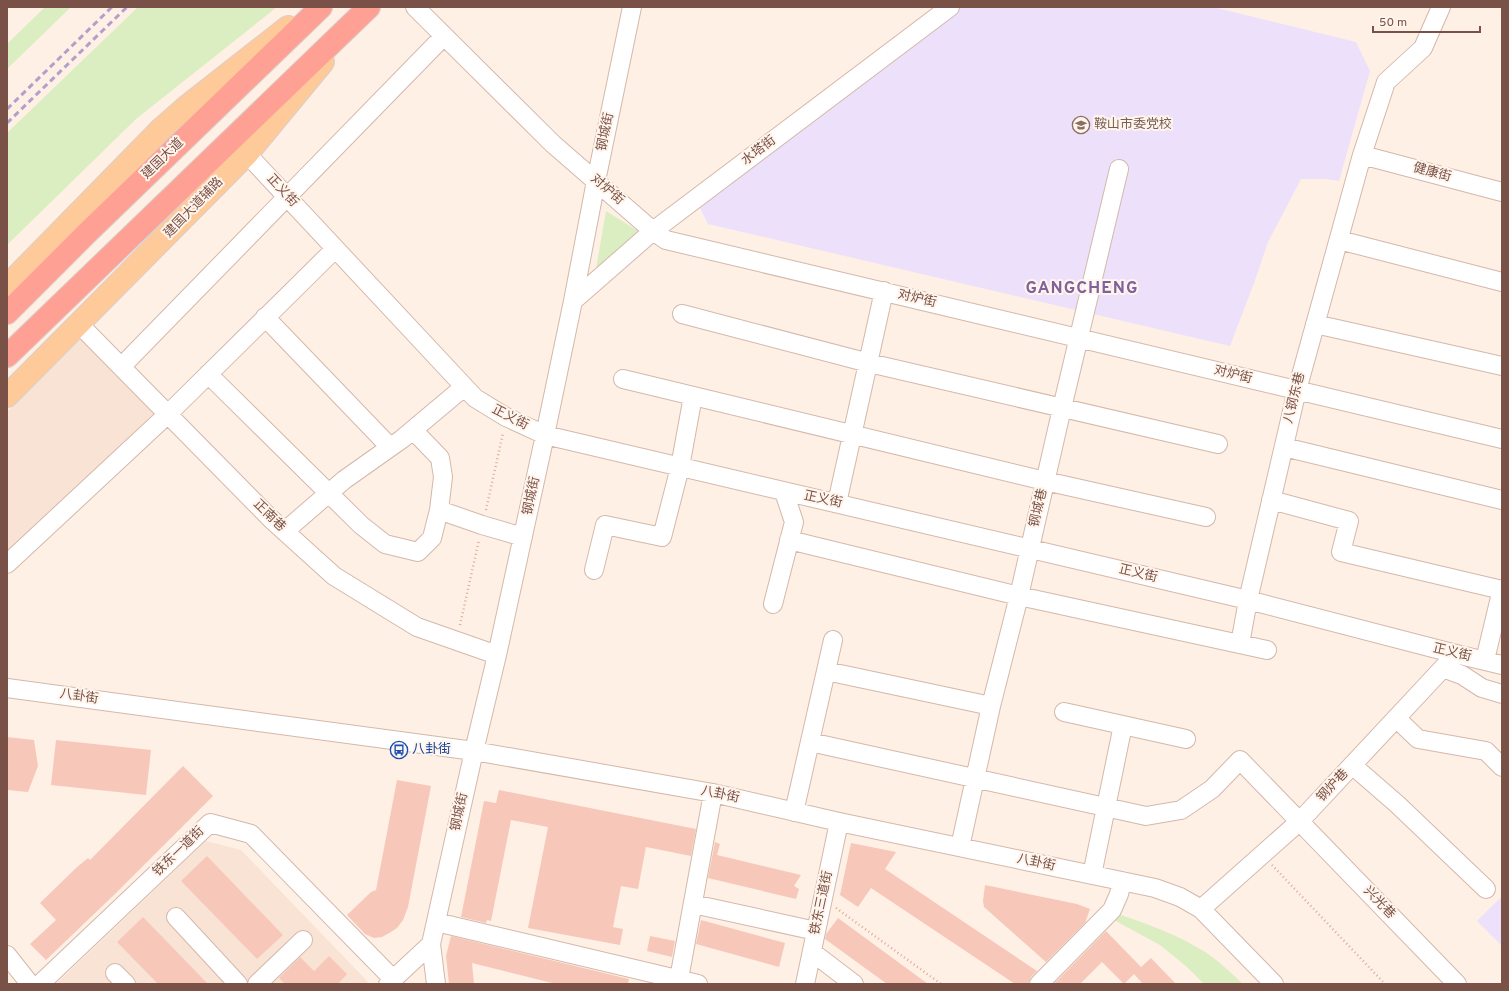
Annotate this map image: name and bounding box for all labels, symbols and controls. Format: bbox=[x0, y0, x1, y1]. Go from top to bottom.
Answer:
scale bar bbox=[1373, 8, 1480, 34]
text: 50 m bbox=[1379, 15, 1407, 31]
street label: 钢城街 bbox=[594, 111, 618, 153]
school or university icon: 鞍山市委党校 bbox=[1071, 115, 1091, 135]
place label: 鞍山市委党校 bbox=[1094, 116, 1172, 133]
street label: 水塔街 bbox=[739, 133, 779, 169]
street label: 建国大道 bbox=[139, 135, 187, 183]
street label: 健康街 bbox=[1411, 159, 1453, 186]
street label: 对炉街 bbox=[587, 170, 628, 209]
street label: 正义街 bbox=[263, 171, 301, 211]
street label: 建国大道辅路 bbox=[161, 174, 227, 242]
district label: GANGCHENG bbox=[1026, 278, 1139, 300]
street label: 对炉街 bbox=[896, 286, 938, 311]
street label: 对炉街 bbox=[1212, 362, 1254, 387]
street label: 八钢东巷 bbox=[1281, 371, 1309, 425]
street label: 正义街 bbox=[489, 402, 531, 434]
street label: 钢城街 bbox=[520, 475, 544, 517]
street label: 钢城巷 bbox=[1027, 487, 1051, 529]
street label: 正义街 bbox=[802, 488, 844, 512]
street label: 正南巷 bbox=[249, 497, 289, 535]
street label: 正义街 bbox=[1117, 562, 1159, 586]
street label: 正义街 bbox=[1431, 641, 1473, 665]
street label: 八卦街 bbox=[59, 686, 99, 708]
bus stop icon: 八卦街 bbox=[389, 740, 409, 760]
place label: 八卦街 bbox=[412, 742, 451, 758]
street label: 钢炉巷 bbox=[1313, 766, 1352, 806]
street label: 八卦街 bbox=[699, 783, 741, 807]
street label: 钢城街 bbox=[448, 791, 472, 833]
street label: 铁东一道街 bbox=[149, 823, 208, 880]
street label: 八卦街 bbox=[1015, 851, 1057, 875]
street label: 铁东三道街 bbox=[806, 869, 837, 936]
street label: 兴光巷 bbox=[1360, 883, 1398, 923]

